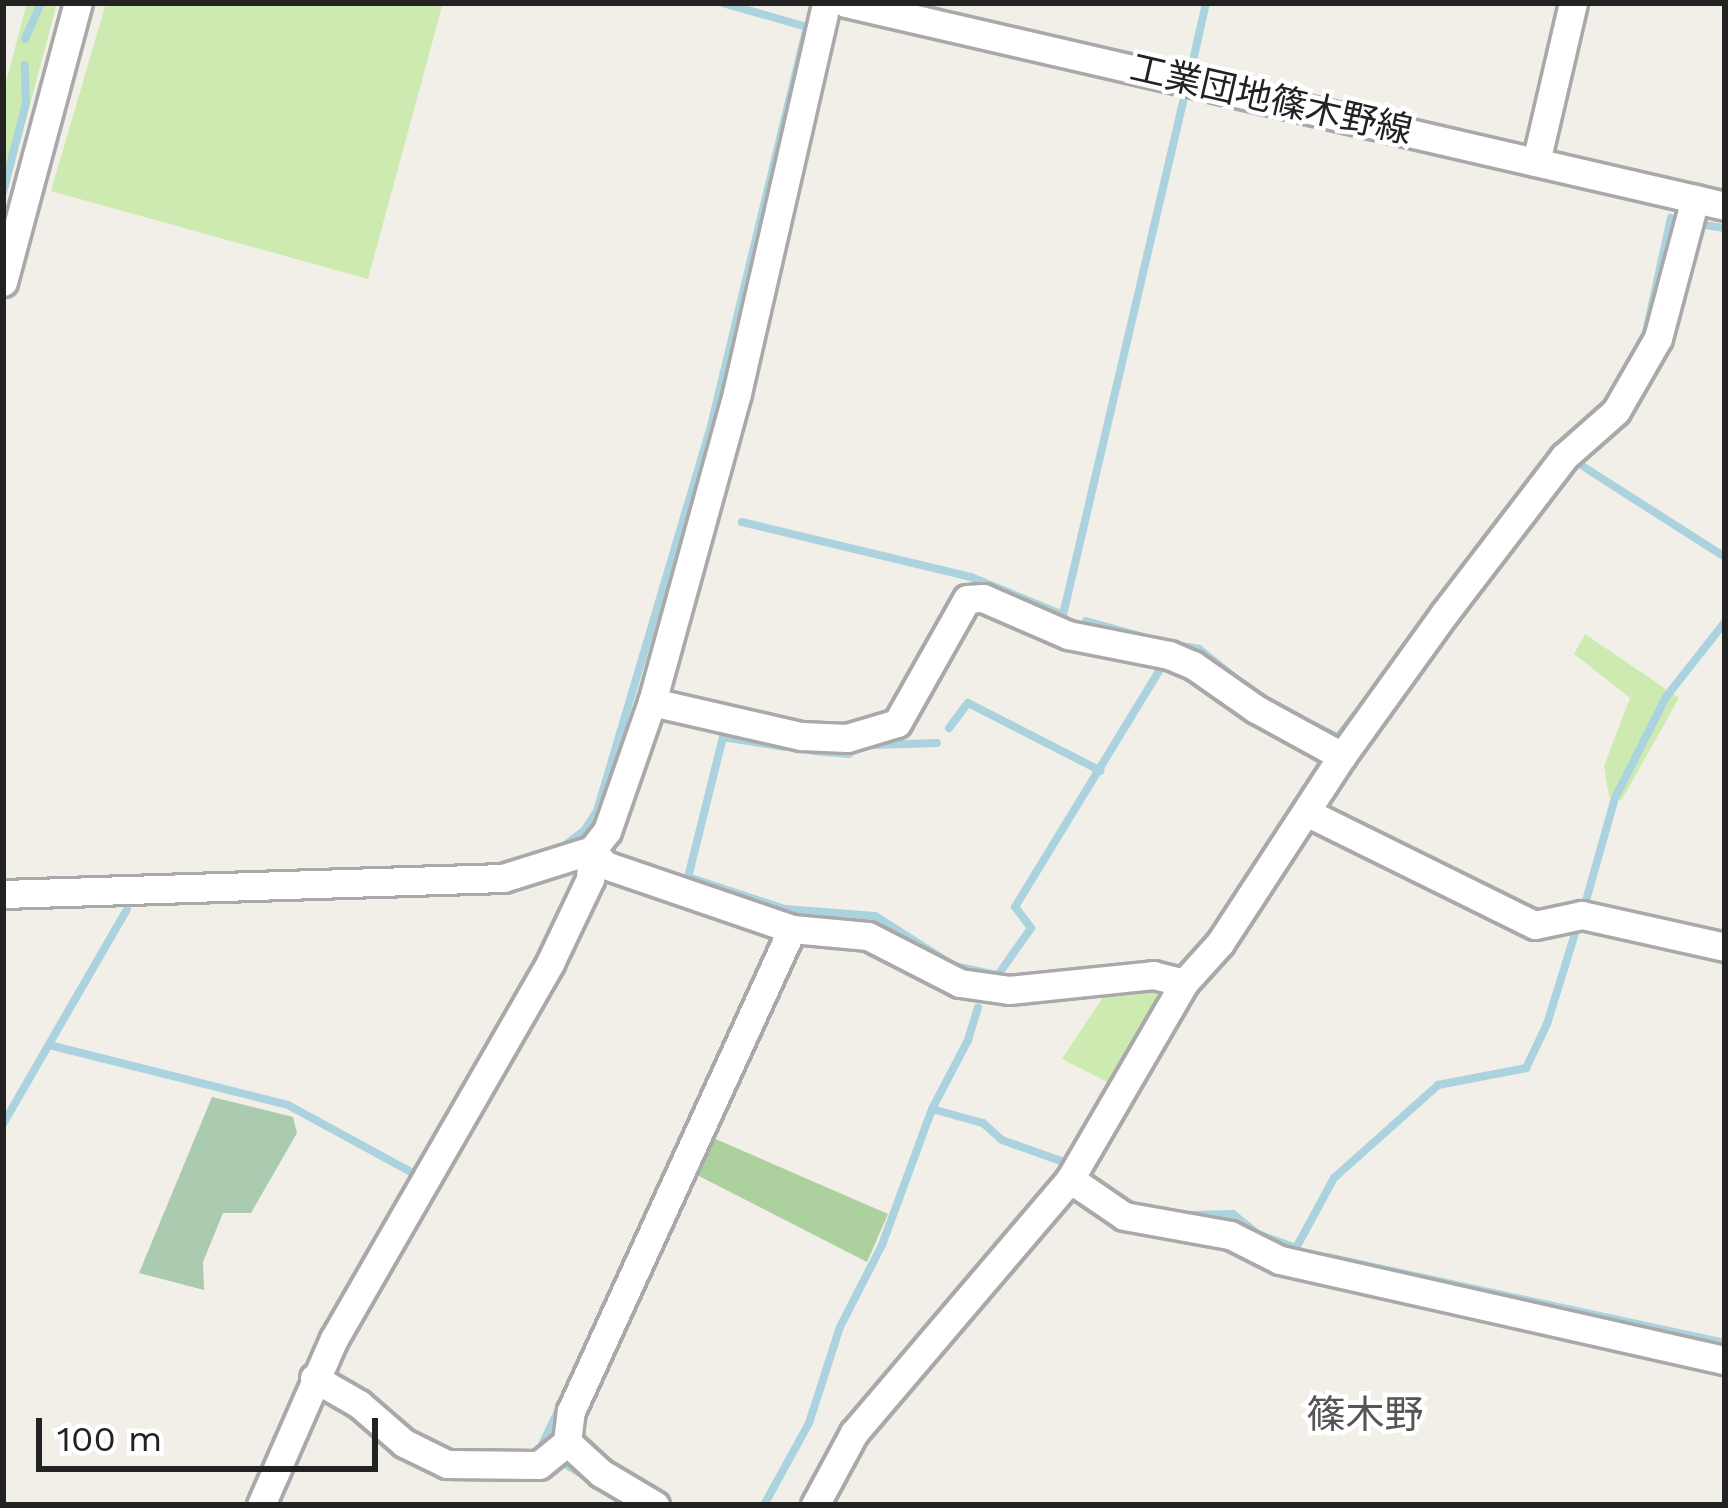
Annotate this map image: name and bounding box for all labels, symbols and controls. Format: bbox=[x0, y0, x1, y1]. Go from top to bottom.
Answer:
street label: 工業団地篠木野線 bbox=[1126, 47, 1416, 153]
district label: 篠木野 bbox=[1307, 1392, 1423, 1438]
scale bar bbox=[42, 1394, 384, 1468]
text: 100 m bbox=[57, 1418, 162, 1460]

